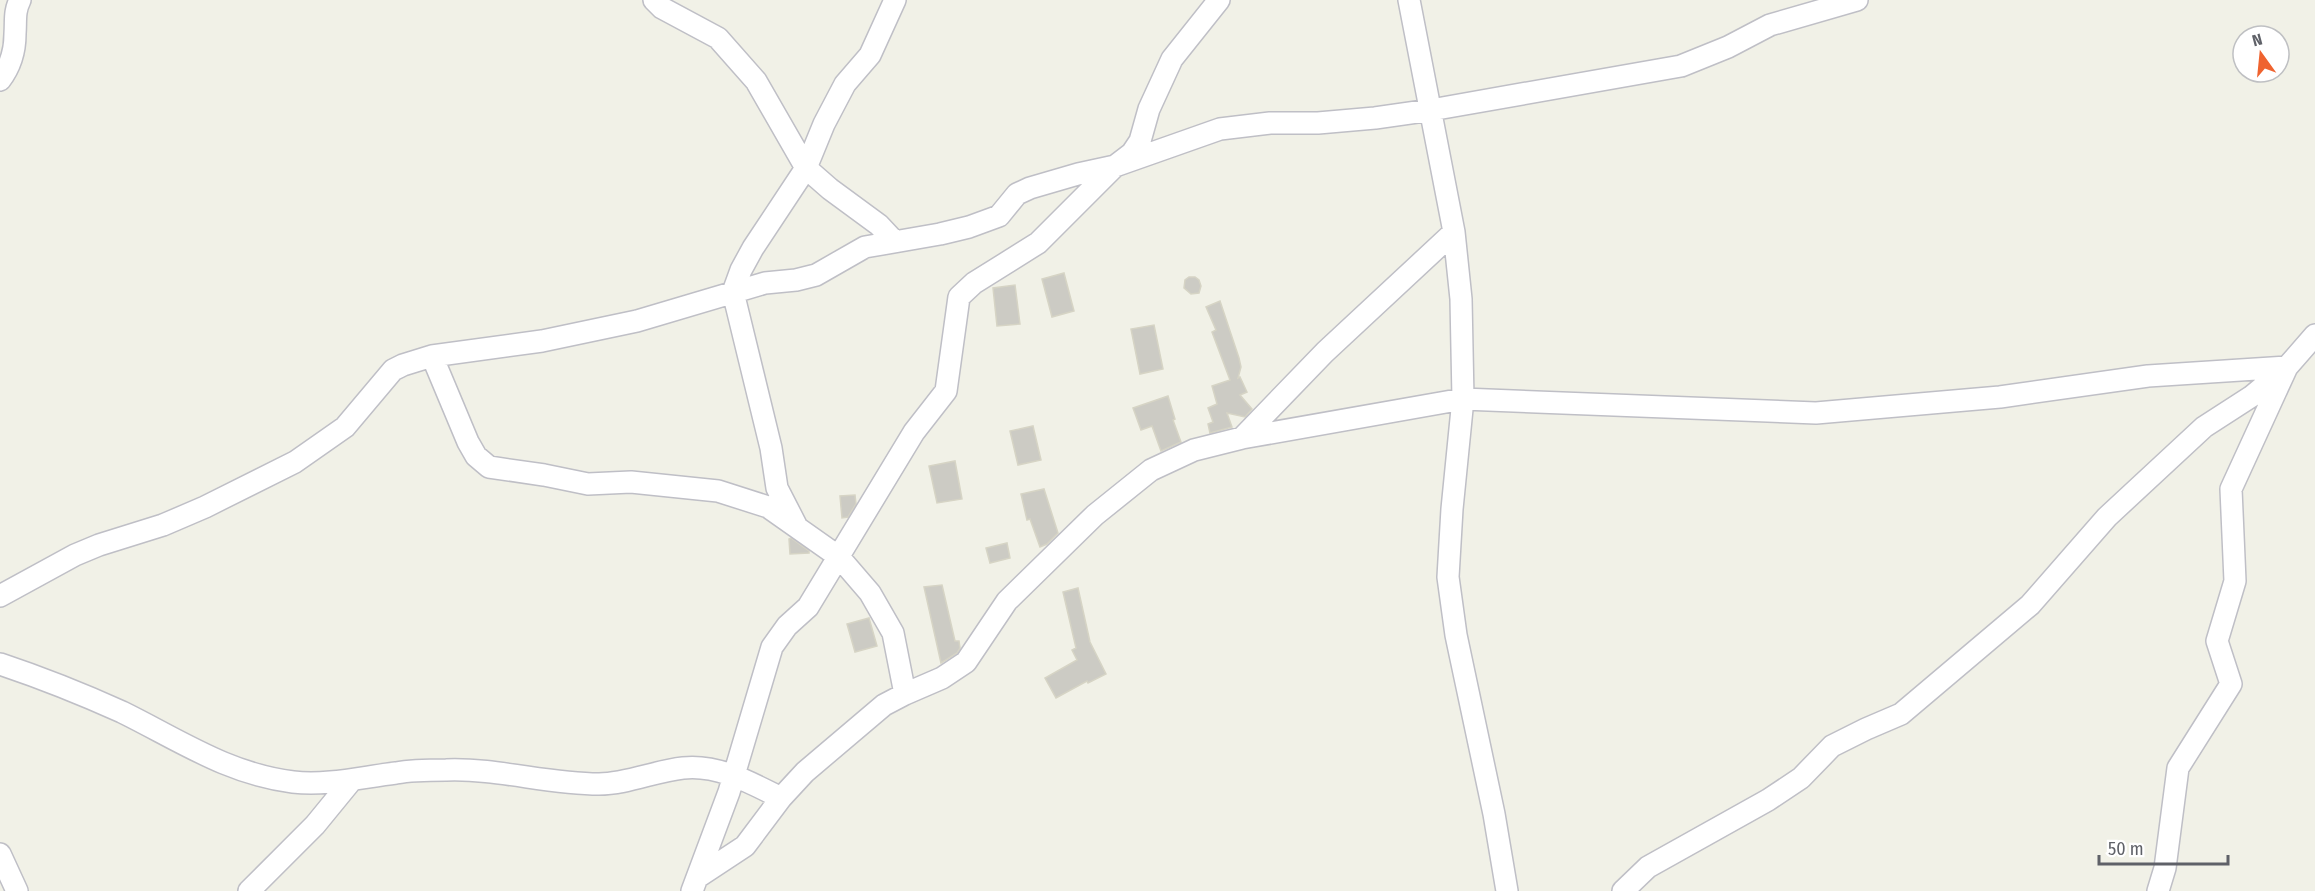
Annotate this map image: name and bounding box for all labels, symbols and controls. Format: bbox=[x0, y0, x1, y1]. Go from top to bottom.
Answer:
north arrow bbox=[2231, 24, 2291, 84]
text: N bbox=[2250, 30, 2264, 50]
scale bar bbox=[2099, 828, 2228, 866]
text: 50 m bbox=[2108, 838, 2144, 860]

